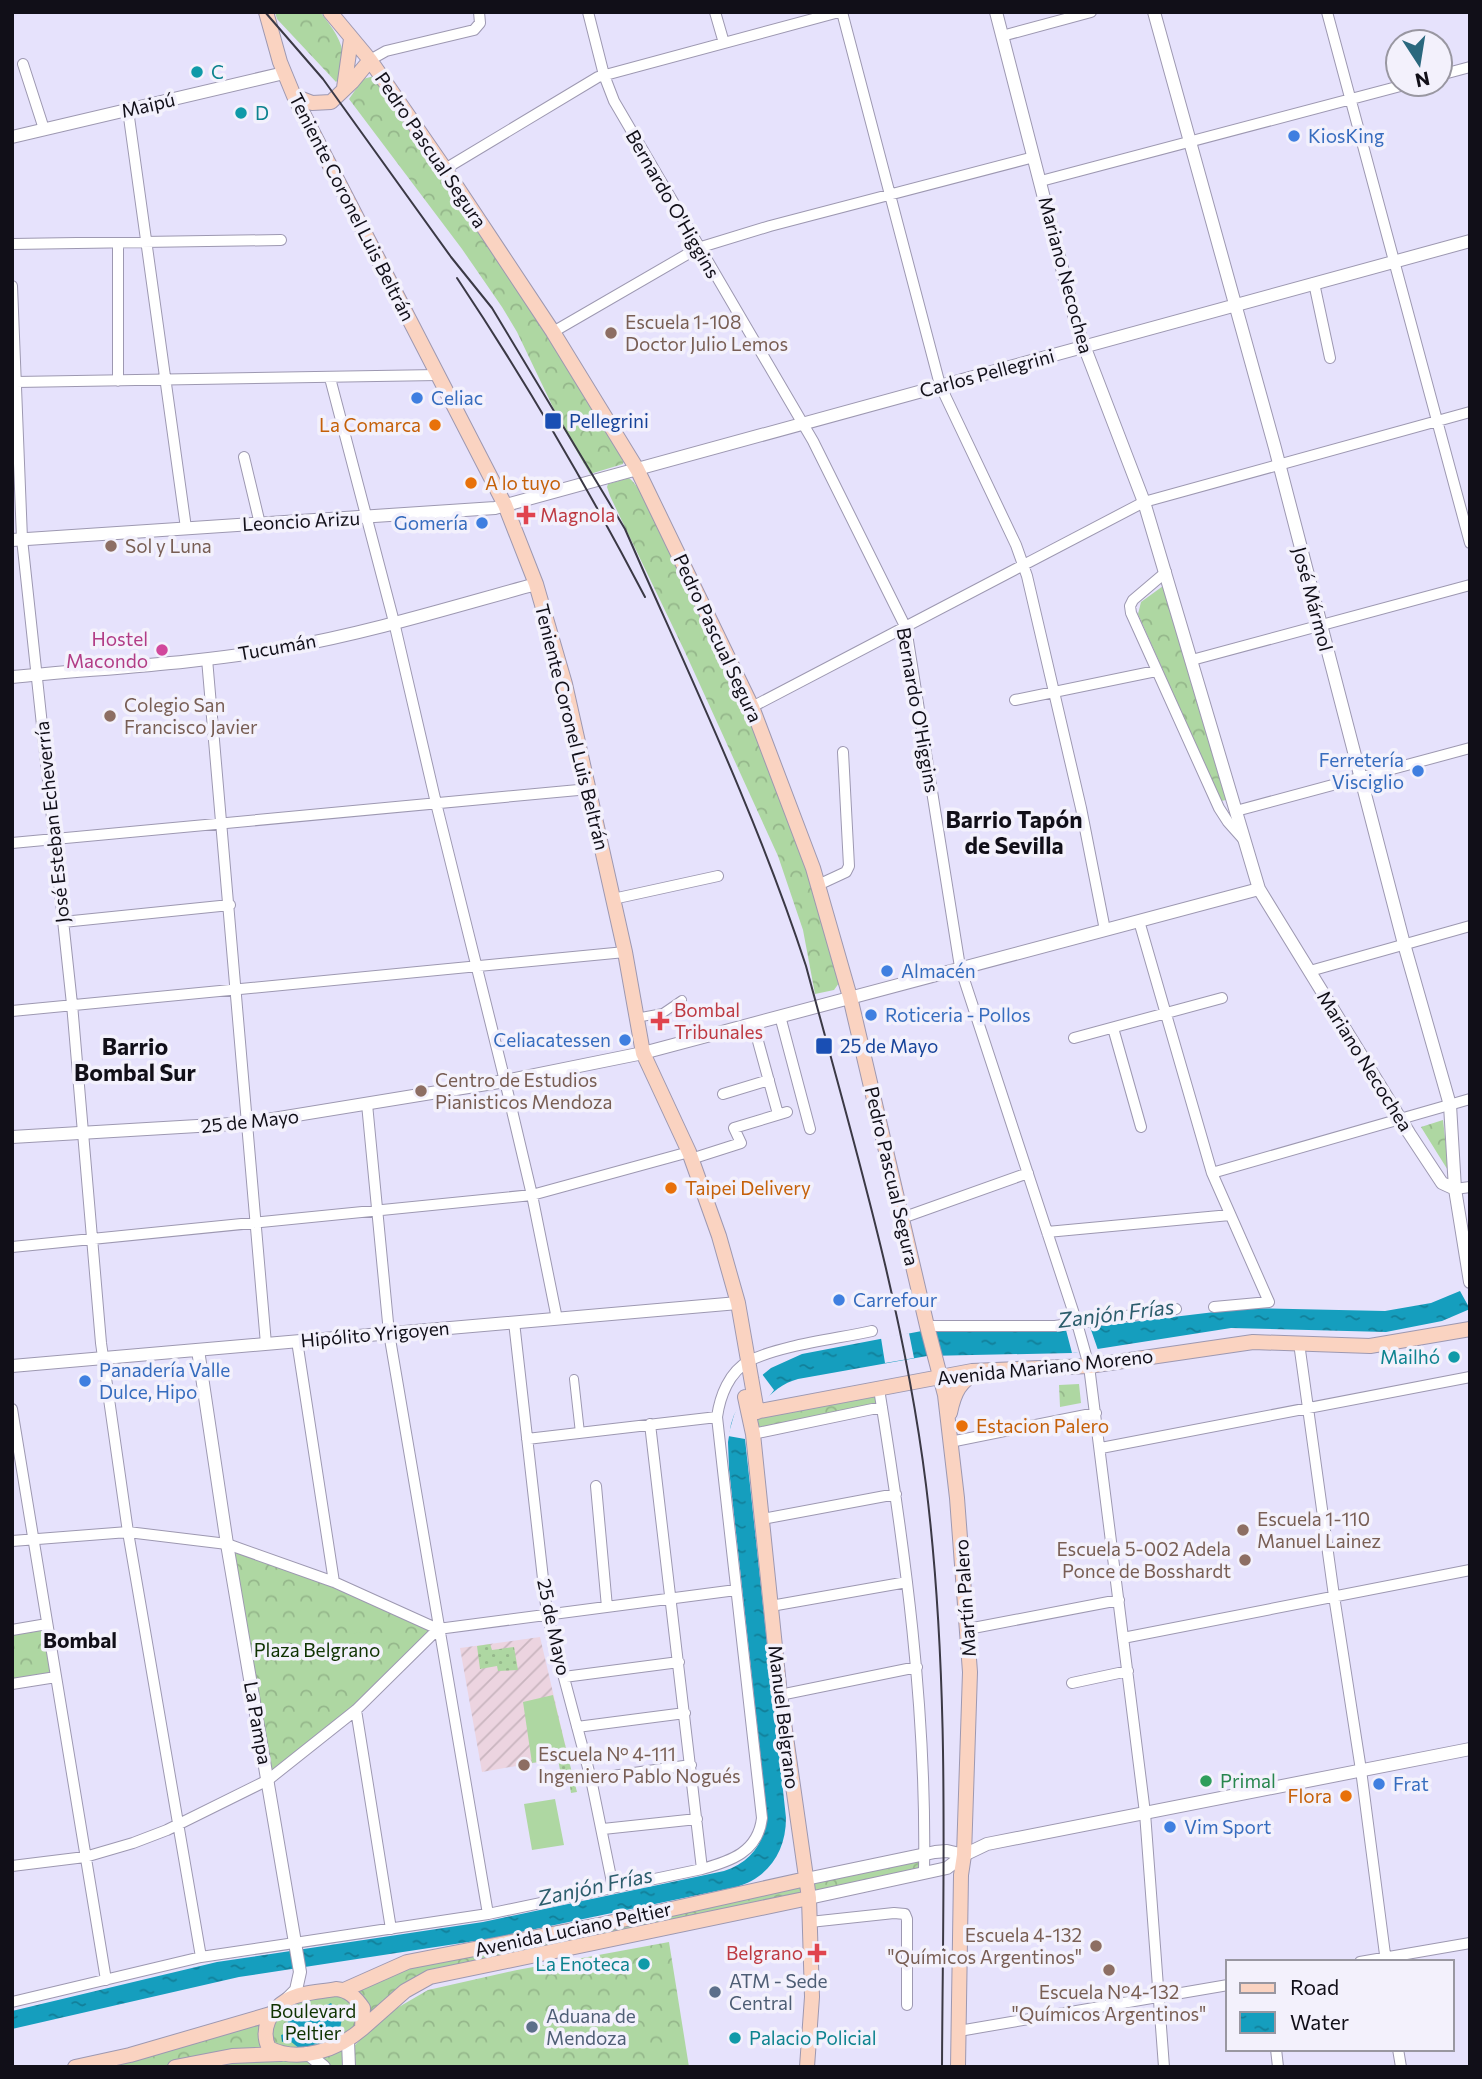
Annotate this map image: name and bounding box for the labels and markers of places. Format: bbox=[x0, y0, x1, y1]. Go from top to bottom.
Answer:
place label: C bbox=[211, 60, 224, 83]
marker: C bbox=[189, 64, 205, 80]
place label: D bbox=[255, 101, 269, 124]
marker: D bbox=[233, 105, 249, 121]
place label: KiosKing bbox=[1308, 124, 1384, 147]
marker: KiosKing bbox=[1286, 128, 1302, 144]
place label: Escuela 1-108 Doctor Julio Lemos bbox=[625, 310, 788, 355]
marker: Escuela 1-108 Doctor Julio Lemos bbox=[603, 325, 619, 341]
place label: Celiac bbox=[431, 386, 483, 409]
marker: Celiac bbox=[409, 390, 425, 406]
place label: Pellegrini bbox=[569, 409, 649, 432]
marker: Pellegrini bbox=[543, 411, 563, 431]
place label: La Comarca bbox=[319, 413, 421, 436]
marker: La Comarca bbox=[427, 417, 443, 433]
place label: A lo tuyo bbox=[485, 471, 561, 494]
marker: A lo tuyo bbox=[463, 475, 479, 491]
place label: Magnola bbox=[540, 503, 615, 526]
marker: Magnola bbox=[518, 507, 534, 523]
place label: Gomería bbox=[394, 511, 468, 534]
marker: Gomería bbox=[474, 515, 490, 531]
place label: Sol y Luna bbox=[125, 534, 212, 557]
marker: Sol y Luna bbox=[103, 538, 119, 554]
place label: Hostel Macondo bbox=[66, 627, 148, 672]
marker: Hostel Macondo bbox=[154, 642, 170, 658]
place label: Colegio San Francisco Javier bbox=[124, 693, 258, 738]
marker: Colegio San Francisco Javier bbox=[102, 708, 118, 724]
place label: Ferretería Visciglio bbox=[1319, 748, 1404, 793]
marker: Ferretería Visciglio bbox=[1410, 763, 1426, 779]
place label: Almacén bbox=[901, 959, 976, 982]
marker: Almacén bbox=[879, 963, 895, 979]
place label: Bombal Tribunales bbox=[674, 998, 763, 1043]
place label: Roticeria - Pollos bbox=[885, 1003, 1031, 1026]
marker: Roticeria - Pollos bbox=[863, 1007, 879, 1023]
marker: Bombal Tribunales bbox=[652, 1013, 668, 1029]
place label: Celiacatessen bbox=[493, 1028, 611, 1051]
marker: Celiacatessen bbox=[617, 1032, 633, 1048]
place label: 25 de Mayo bbox=[840, 1034, 938, 1057]
marker: 25 de Mayo bbox=[814, 1036, 834, 1056]
place label: Centro de Estudios Pianisticos Mendoza bbox=[435, 1068, 612, 1113]
marker: Centro de Estudios Pianisticos Mendoza bbox=[413, 1083, 429, 1099]
place label: Taipei Delivery bbox=[685, 1176, 811, 1199]
marker: Taipei Delivery bbox=[663, 1180, 679, 1196]
place label: Carrefour bbox=[853, 1288, 938, 1311]
marker: Carrefour bbox=[831, 1292, 847, 1308]
place label: Mailhó bbox=[1380, 1345, 1440, 1368]
marker: Mailhó bbox=[1446, 1349, 1462, 1365]
place label: Panadería Valle Dulce, Hipo bbox=[99, 1358, 230, 1403]
marker: Panadería Valle Dulce, Hipo bbox=[77, 1373, 93, 1389]
place label: Estacion Palero bbox=[976, 1414, 1109, 1437]
marker: Estacion Palero bbox=[954, 1418, 970, 1434]
place label: Escuela 1-110 Manuel Lainez bbox=[1257, 1507, 1381, 1552]
marker: Escuela 1-110 Manuel Lainez bbox=[1235, 1522, 1251, 1538]
place label: Escuela 5-002 Adela Ponce de Bosshardt bbox=[1056, 1537, 1231, 1582]
marker: Escuela 5-002 Adela Ponce de Bosshardt bbox=[1237, 1552, 1253, 1568]
place label: Escuela Nº 4-111 Ingeniero Pablo Nogués bbox=[538, 1742, 741, 1787]
marker: Escuela Nº 4-111 Ingeniero Pablo Nogués bbox=[516, 1757, 532, 1773]
place label: Primal bbox=[1220, 1769, 1276, 1792]
place label: Frat bbox=[1393, 1772, 1429, 1795]
marker: Primal bbox=[1198, 1773, 1214, 1789]
marker: Frat bbox=[1371, 1776, 1387, 1792]
place label: Flora bbox=[1288, 1784, 1332, 1807]
marker: Flora bbox=[1338, 1788, 1354, 1804]
place label: Vim Sport bbox=[1184, 1815, 1271, 1838]
marker: Vim Sport bbox=[1162, 1819, 1178, 1835]
place label: Escuela 4-132 "Químicos Argentinos" bbox=[887, 1923, 1082, 1968]
marker: Escuela 4-132 "Químicos Argentinos" bbox=[1088, 1938, 1104, 1954]
place label: Belgrano bbox=[726, 1941, 803, 1964]
marker: Belgrano bbox=[809, 1945, 825, 1961]
place label: La Enoteca bbox=[535, 1952, 630, 1975]
marker: La Enoteca bbox=[636, 1956, 652, 1972]
marker: Escuela N°4-132 "Químicos Argentinos" bbox=[1101, 1962, 1117, 1978]
place label: ATM - Sede Central bbox=[729, 1969, 828, 2014]
place label: Escuela N°4-132 "Químicos Argentinos" bbox=[1012, 1980, 1206, 2025]
marker: ATM - Sede Central bbox=[707, 1984, 723, 2000]
place label: Aduana de Mendoza bbox=[546, 2004, 636, 2049]
marker: Aduana de Mendoza bbox=[524, 2019, 540, 2035]
place label: Palacio Policial bbox=[749, 2026, 877, 2049]
marker: Palacio Policial bbox=[727, 2030, 743, 2046]

